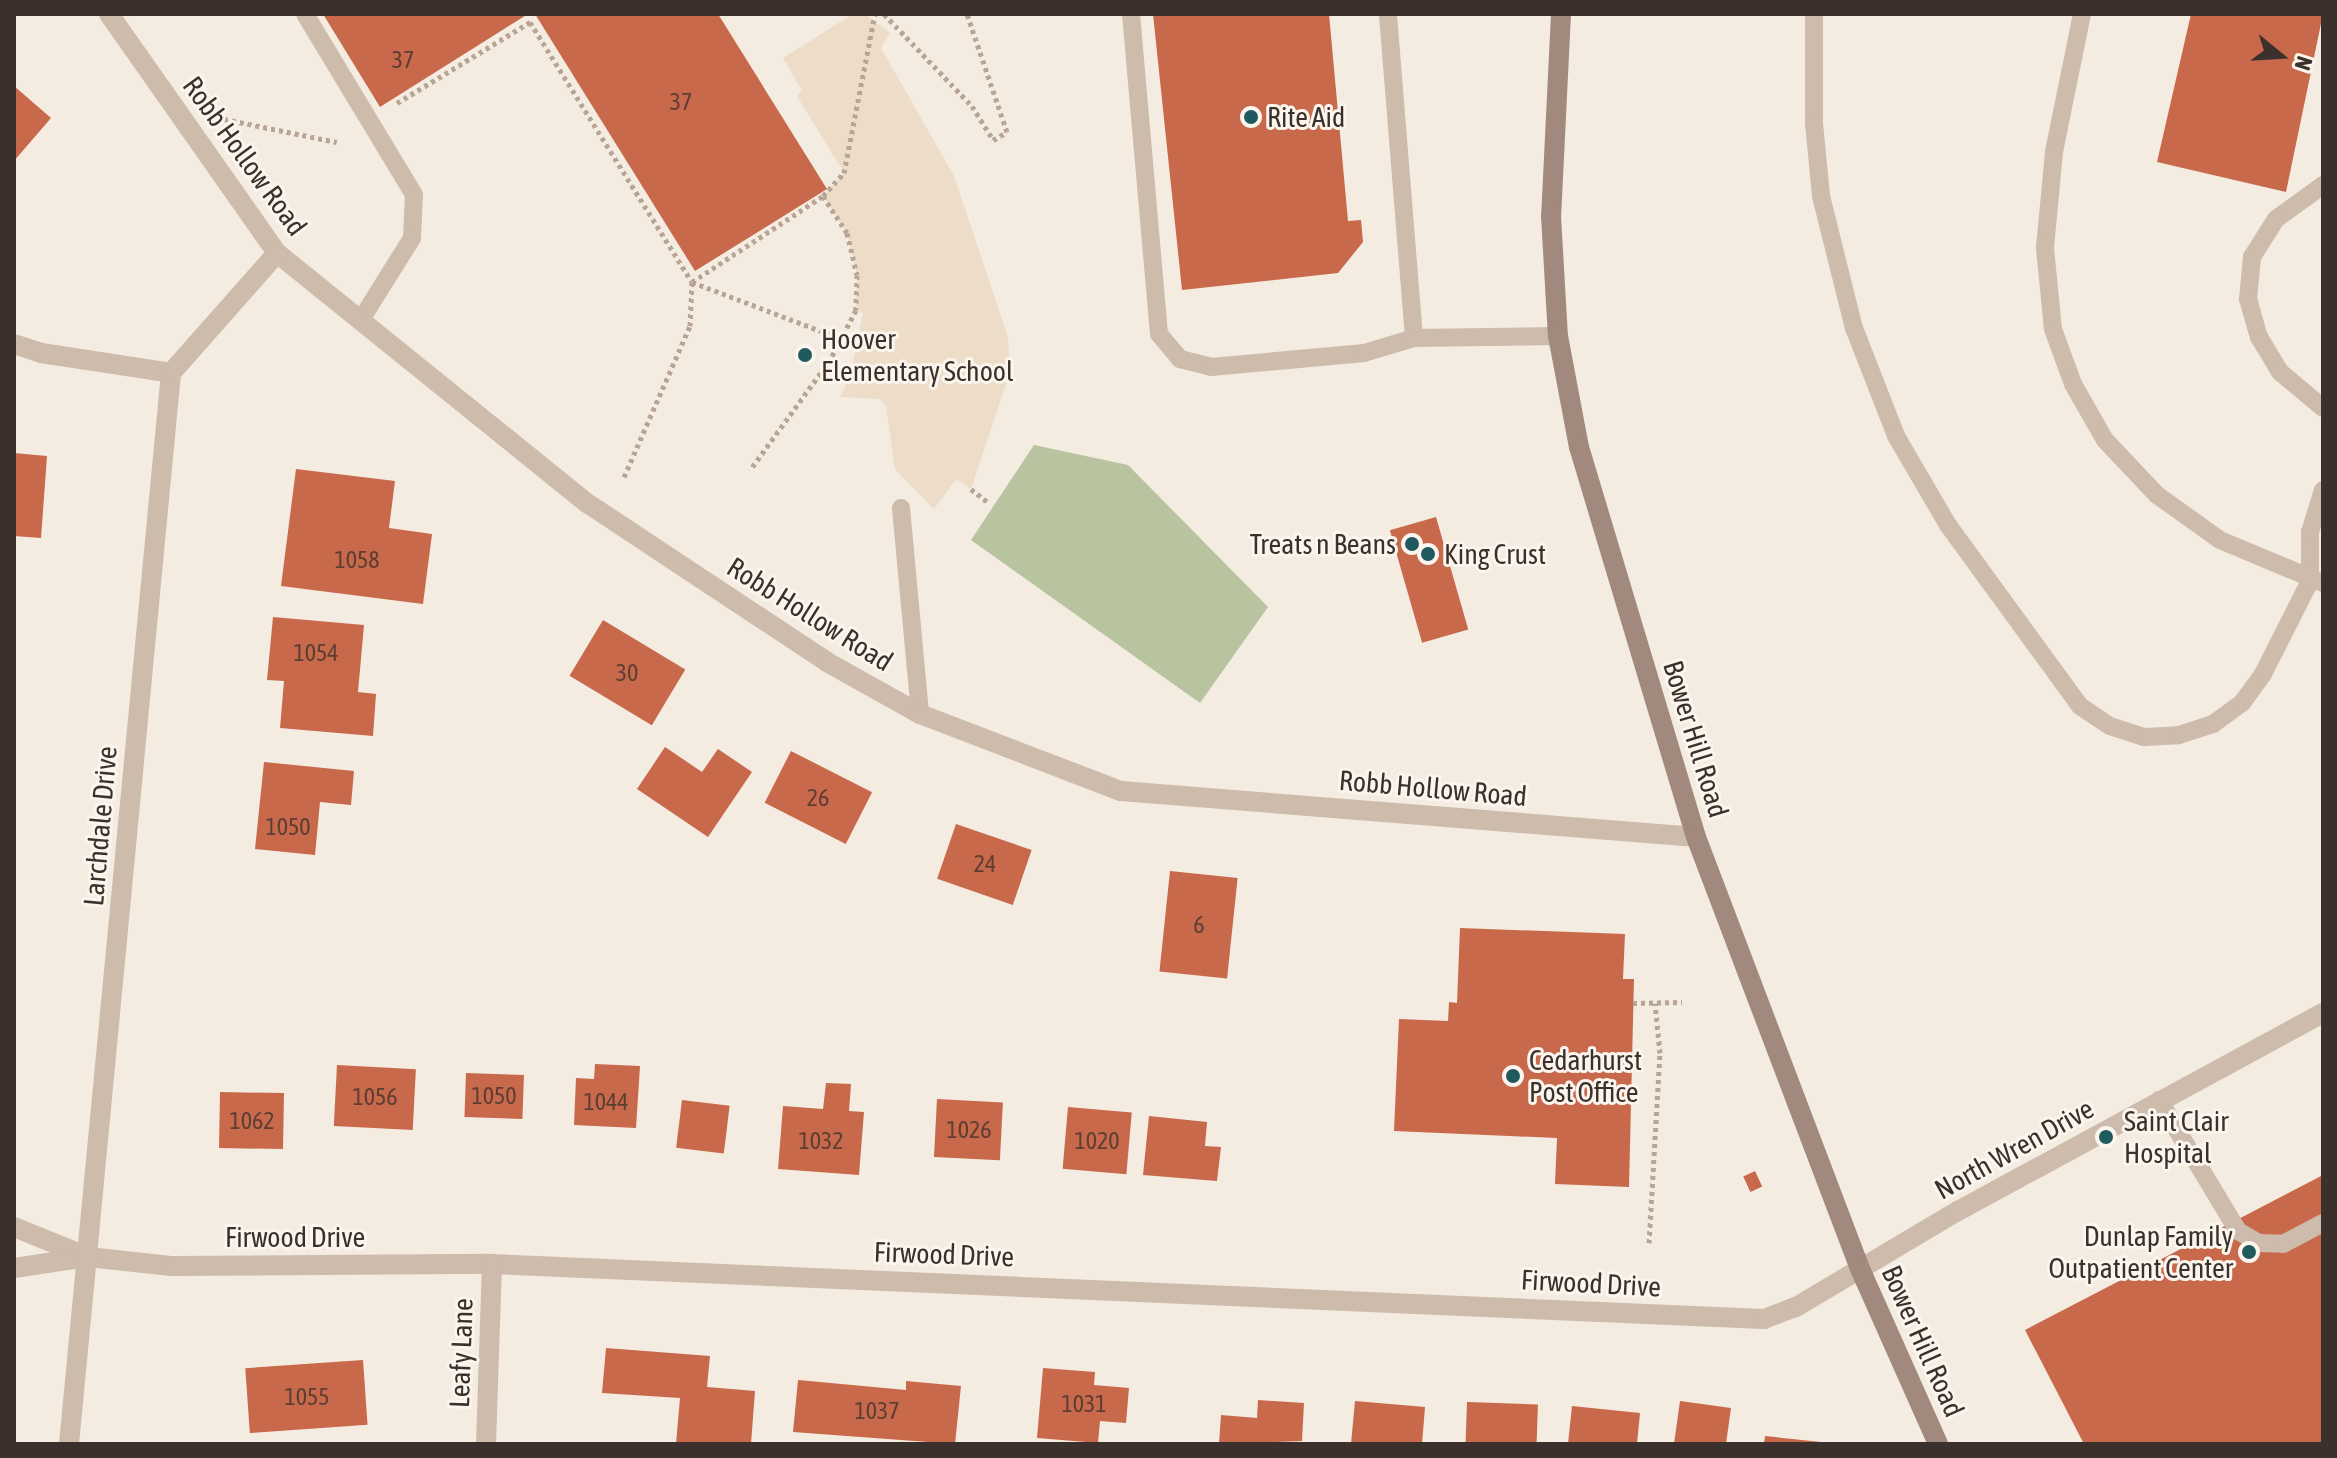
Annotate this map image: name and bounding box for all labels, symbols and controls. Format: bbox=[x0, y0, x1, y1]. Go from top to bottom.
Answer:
north arrow bbox=[2241, 16, 2321, 96]
house number: 37 bbox=[392, 46, 414, 74]
text: N bbox=[2289, 53, 2318, 74]
street label: Robb Hollow Road bbox=[176, 70, 314, 242]
house number: 37 bbox=[670, 88, 692, 116]
place label: Rite Aid bbox=[1267, 100, 1345, 134]
marker: Rite Aid bbox=[1242, 108, 1260, 126]
place label: Hoover Elementary School bbox=[821, 322, 1013, 388]
marker: Hoover Elementary School bbox=[796, 346, 814, 364]
place label: Treats n Beans bbox=[1250, 527, 1396, 561]
marker: Treats n Beans bbox=[1403, 535, 1421, 553]
place label: King Crust bbox=[1444, 537, 1546, 571]
marker: King Crust bbox=[1419, 545, 1437, 563]
house number: 1058 bbox=[334, 546, 380, 574]
street label: Robb Hollow Road bbox=[721, 550, 899, 678]
house number: 1054 bbox=[293, 639, 339, 667]
street label: Bower Hill Road bbox=[1656, 657, 1736, 821]
house number: 30 bbox=[616, 659, 638, 687]
street label: Larchdale Drive bbox=[76, 745, 124, 907]
street label: Robb Hollow Road bbox=[1338, 763, 1528, 813]
house number: 26 bbox=[807, 784, 829, 812]
house number: 1050 bbox=[265, 813, 311, 841]
house number: 24 bbox=[974, 850, 996, 878]
house number: 6 bbox=[1193, 911, 1205, 939]
place label: Cedarhurst Post Office bbox=[1529, 1043, 1642, 1109]
marker: Cedarhurst Post Office bbox=[1504, 1067, 1522, 1085]
house number: 1050 bbox=[471, 1082, 517, 1110]
house number: 1056 bbox=[352, 1083, 398, 1111]
house number: 1044 bbox=[583, 1088, 629, 1116]
street label: North Wren Drive bbox=[1929, 1092, 2099, 1206]
place label: Saint Clair Hospital bbox=[2124, 1104, 2228, 1170]
house number: 1062 bbox=[229, 1107, 275, 1135]
house number: 1026 bbox=[946, 1116, 992, 1144]
marker: Saint Clair Hospital bbox=[2095, 1126, 2117, 1148]
house number: 1032 bbox=[798, 1127, 844, 1155]
house number: 1020 bbox=[1074, 1127, 1120, 1155]
place label: Dunlap Family Outpatient Center bbox=[2048, 1219, 2233, 1285]
street label: Firwood Drive bbox=[225, 1220, 365, 1254]
street label: Firwood Drive bbox=[873, 1235, 1015, 1273]
marker: Dunlap Family Outpatient Center bbox=[2240, 1243, 2258, 1261]
street label: Bower Hill Road bbox=[1875, 1260, 1971, 1422]
street label: Firwood Drive bbox=[1520, 1263, 1662, 1303]
street label: Leafy Lane bbox=[442, 1298, 480, 1408]
house number: 1055 bbox=[284, 1383, 330, 1411]
house number: 1031 bbox=[1061, 1390, 1107, 1418]
house number: 1037 bbox=[854, 1397, 900, 1425]

